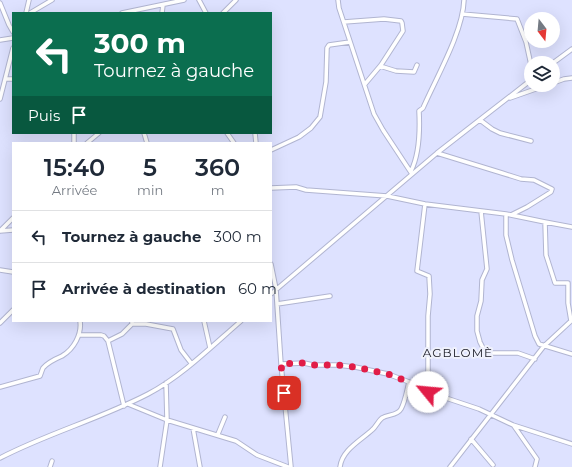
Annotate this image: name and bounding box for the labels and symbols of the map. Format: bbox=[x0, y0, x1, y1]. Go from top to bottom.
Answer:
north arrow bbox=[524, 12, 560, 48]
district label: AGBLOMÈ bbox=[423, 345, 493, 360]
position arrow bbox=[407, 371, 449, 413]
pin bbox=[267, 376, 301, 410]

